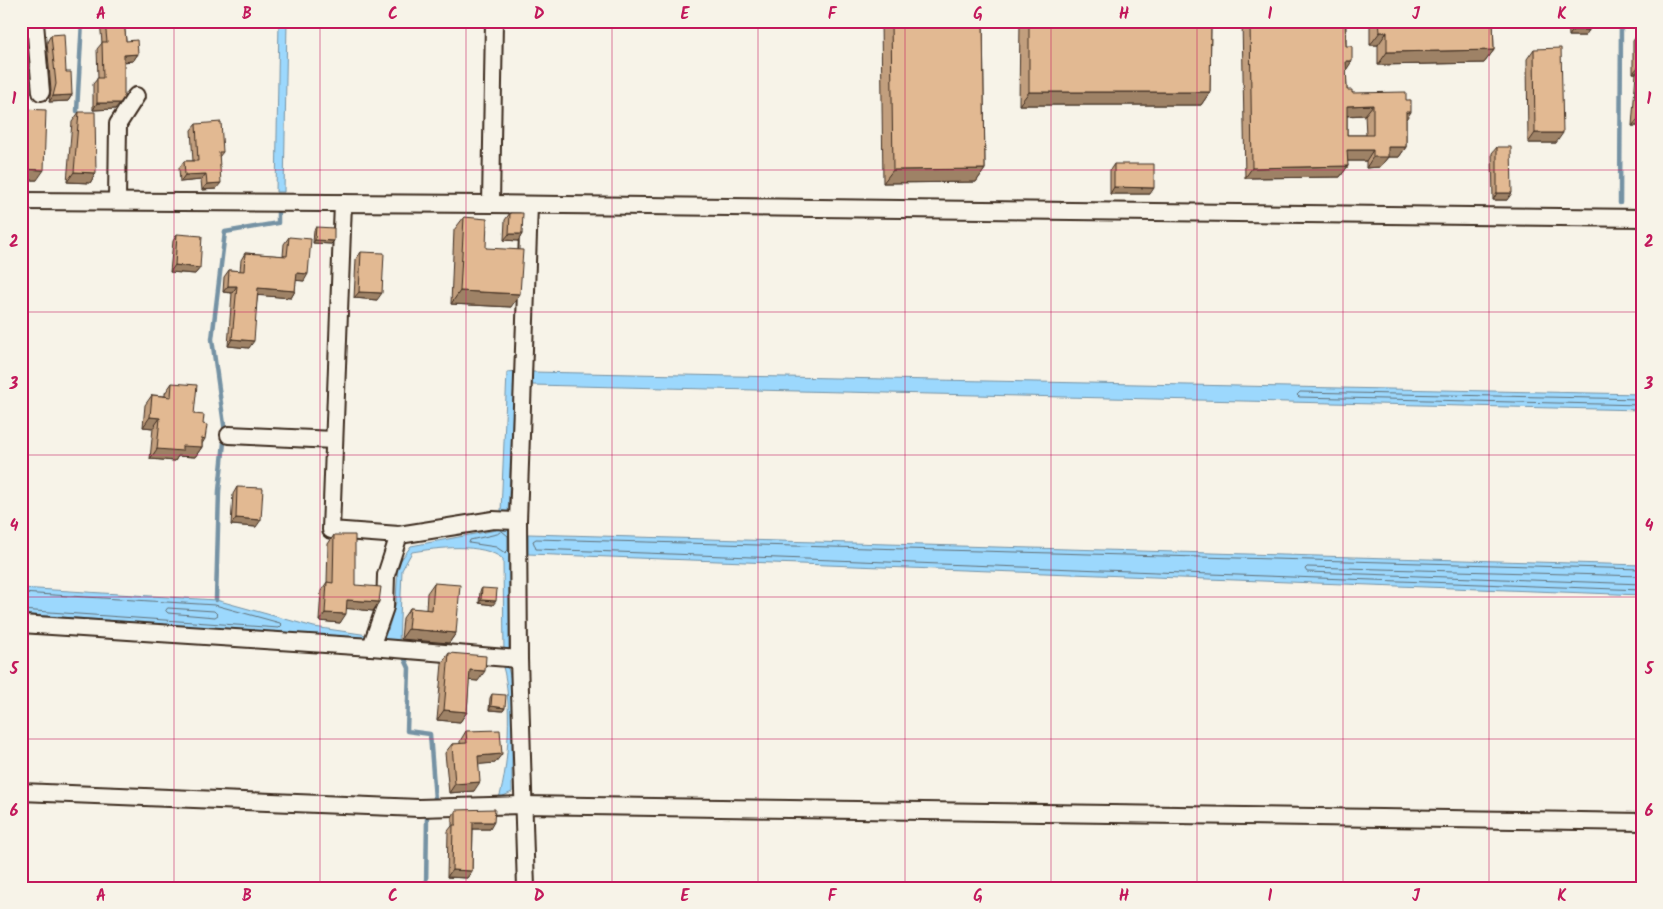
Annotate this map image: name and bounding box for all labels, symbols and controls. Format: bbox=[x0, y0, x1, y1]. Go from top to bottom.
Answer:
text: A bbox=[96, 2, 106, 27]
text: B bbox=[242, 2, 252, 27]
text: C bbox=[388, 2, 398, 27]
text: D bbox=[534, 2, 545, 27]
text: E bbox=[681, 2, 691, 27]
text: F bbox=[828, 2, 838, 27]
text: G bbox=[973, 2, 983, 27]
text: H bbox=[1119, 2, 1129, 27]
text: I bbox=[1268, 2, 1273, 27]
text: J bbox=[1412, 2, 1421, 27]
text: K bbox=[1557, 2, 1567, 27]
text: 1 bbox=[12, 87, 17, 112]
text: 1 bbox=[1647, 87, 1652, 112]
text: 2 bbox=[9, 230, 19, 255]
text: 2 bbox=[1644, 230, 1654, 255]
text: 3 bbox=[9, 372, 19, 397]
text: 3 bbox=[1644, 372, 1654, 397]
text: 4 bbox=[10, 514, 19, 539]
text: 4 bbox=[1645, 514, 1654, 539]
text: 5 bbox=[9, 657, 20, 682]
text: 5 bbox=[1644, 657, 1655, 682]
text: 6 bbox=[10, 799, 19, 824]
text: 6 bbox=[1645, 799, 1654, 824]
text: A bbox=[96, 884, 106, 909]
text: B bbox=[242, 884, 252, 909]
text: C bbox=[388, 884, 398, 909]
text: D bbox=[534, 884, 545, 909]
text: E bbox=[681, 884, 691, 909]
text: F bbox=[828, 884, 838, 909]
text: G bbox=[973, 884, 983, 909]
text: H bbox=[1119, 884, 1129, 909]
text: I bbox=[1268, 884, 1273, 909]
text: J bbox=[1412, 884, 1421, 909]
text: K bbox=[1557, 884, 1567, 909]

